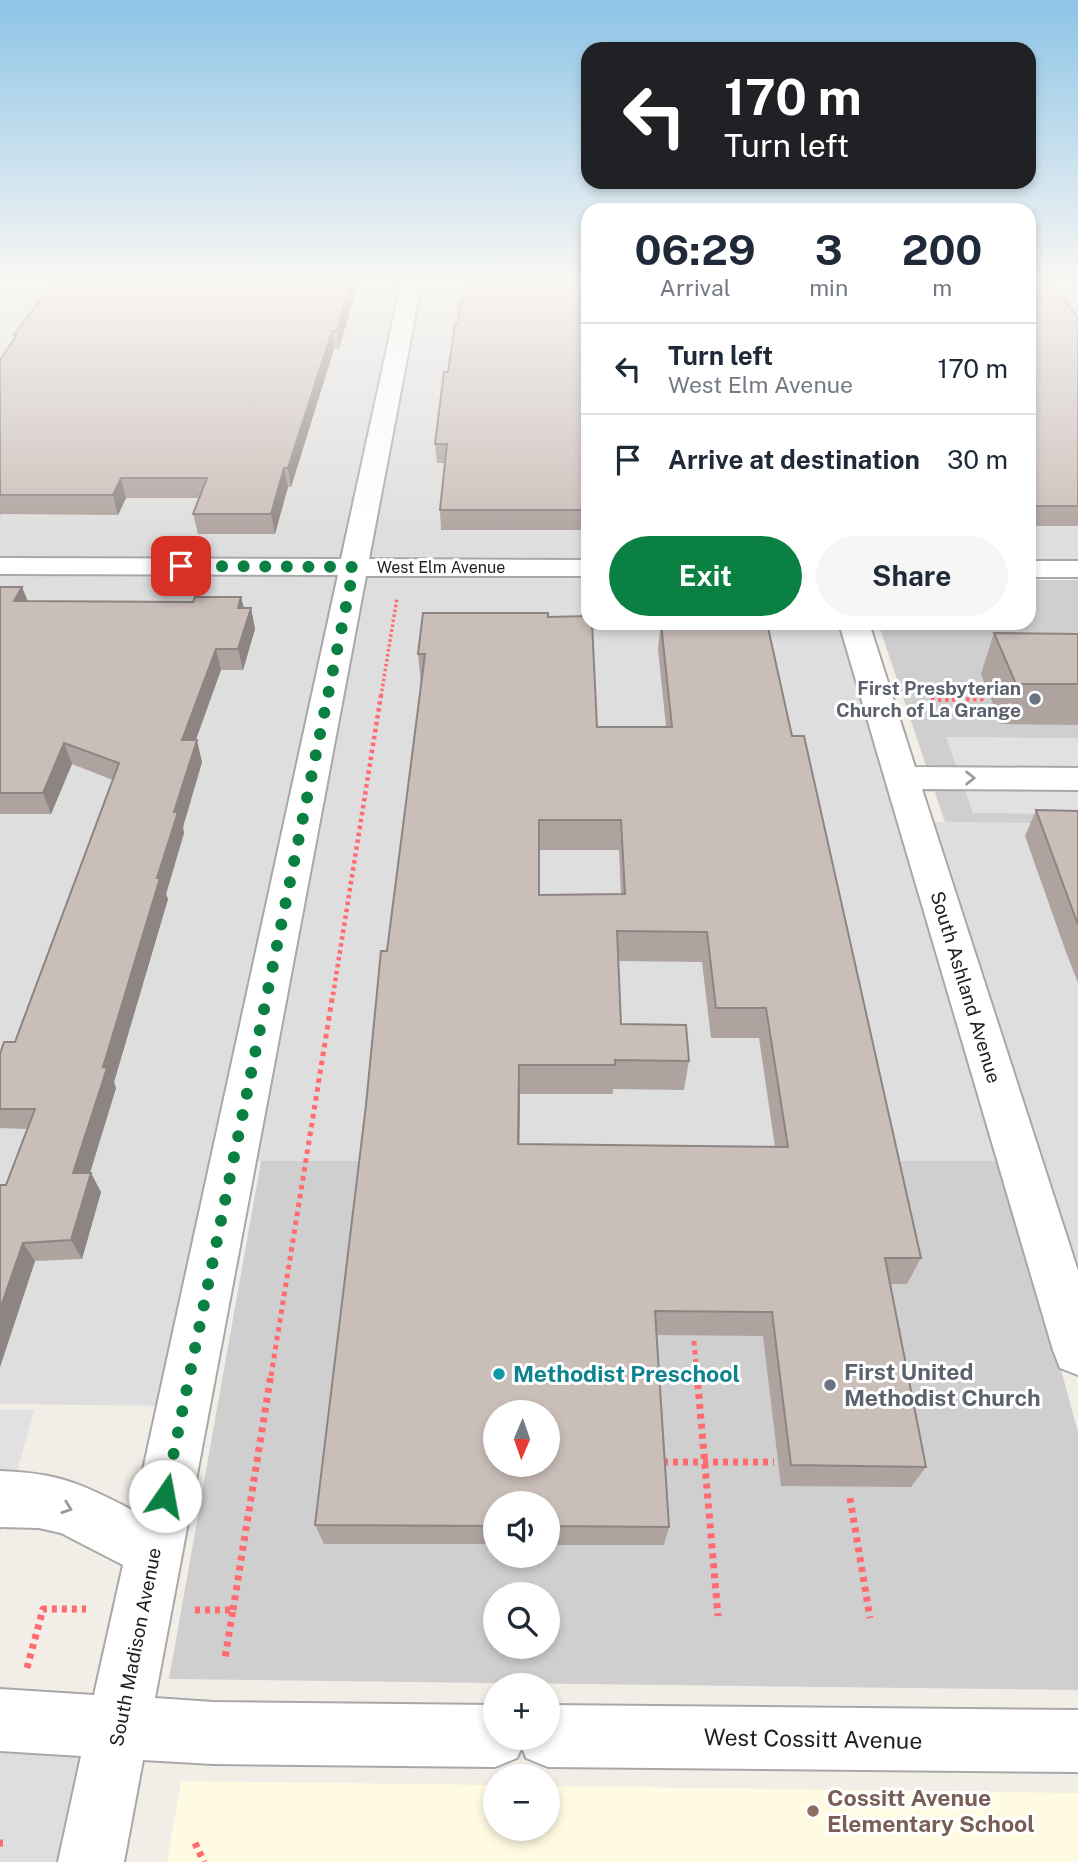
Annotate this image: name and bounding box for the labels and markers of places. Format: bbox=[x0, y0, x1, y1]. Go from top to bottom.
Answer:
pin bbox=[151, 536, 211, 596]
place label: First Presbyterian Church of La Grange bbox=[836, 677, 1021, 721]
marker: First Presbyterian Church of La Grange bbox=[1027, 691, 1043, 707]
place label: First United Methodist Church bbox=[844, 1358, 1041, 1411]
place label: Methodist Preschool bbox=[513, 1360, 740, 1387]
marker: Methodist Preschool bbox=[491, 1366, 507, 1382]
marker: First United Methodist Church bbox=[822, 1377, 838, 1393]
place label: Cossitt Avenue Elementary School bbox=[827, 1784, 1035, 1837]
marker: Cossitt Avenue Elementary School bbox=[805, 1803, 821, 1819]

